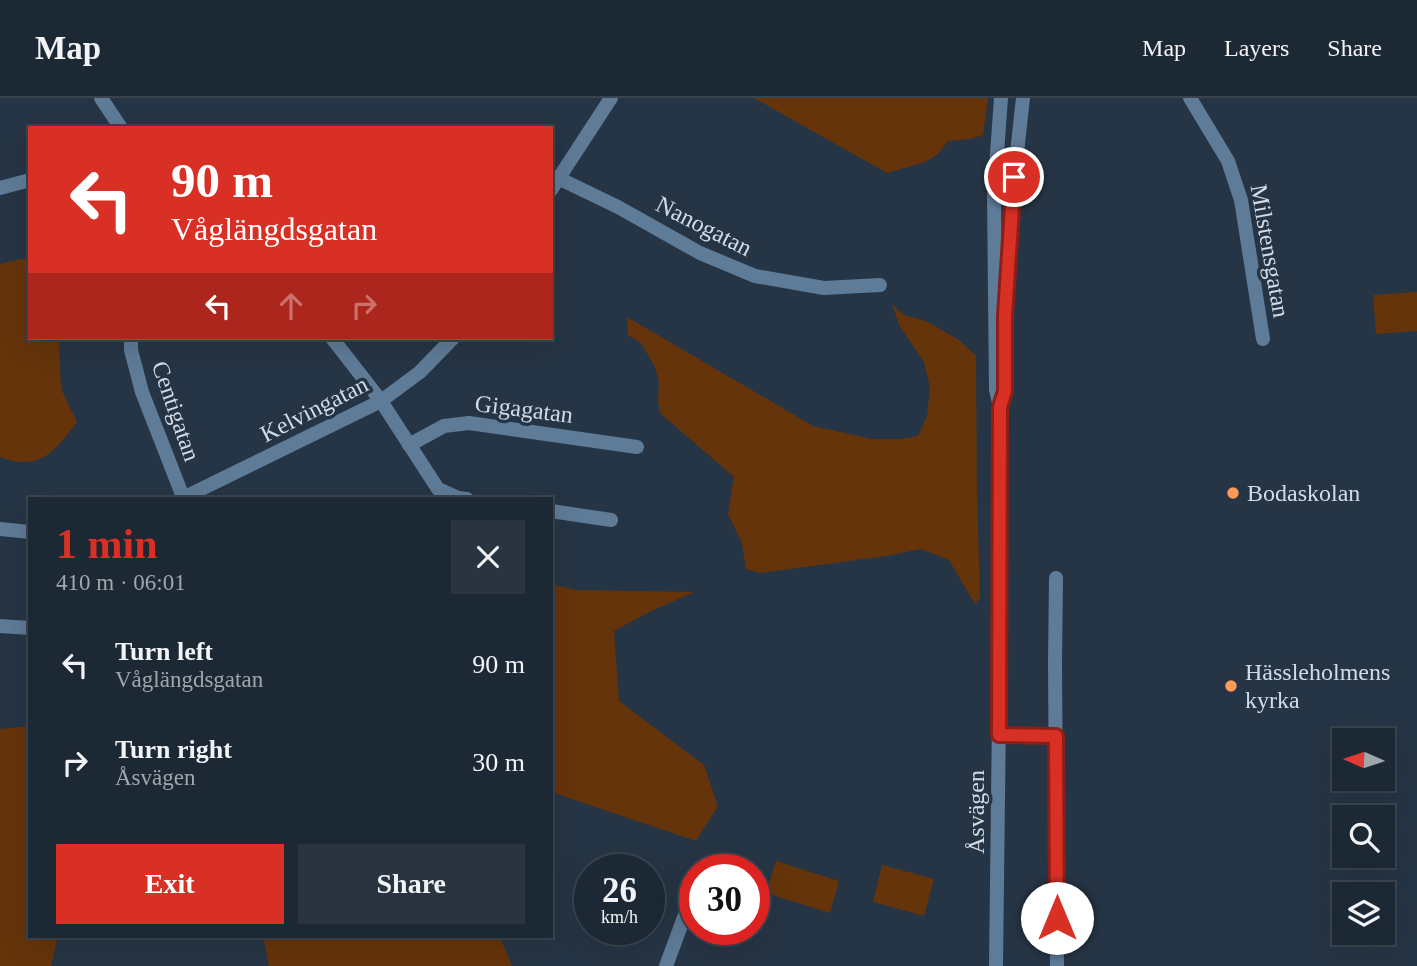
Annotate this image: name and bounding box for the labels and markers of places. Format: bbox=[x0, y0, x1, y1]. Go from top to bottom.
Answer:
pin bbox=[984, 147, 1044, 207]
place label: Bodaskolan bbox=[1247, 480, 1360, 506]
marker: Bodaskolan bbox=[1225, 485, 1241, 501]
place label: Hässleholmens kyrka bbox=[1245, 659, 1390, 713]
marker: Hässleholmens kyrka bbox=[1223, 678, 1239, 694]

